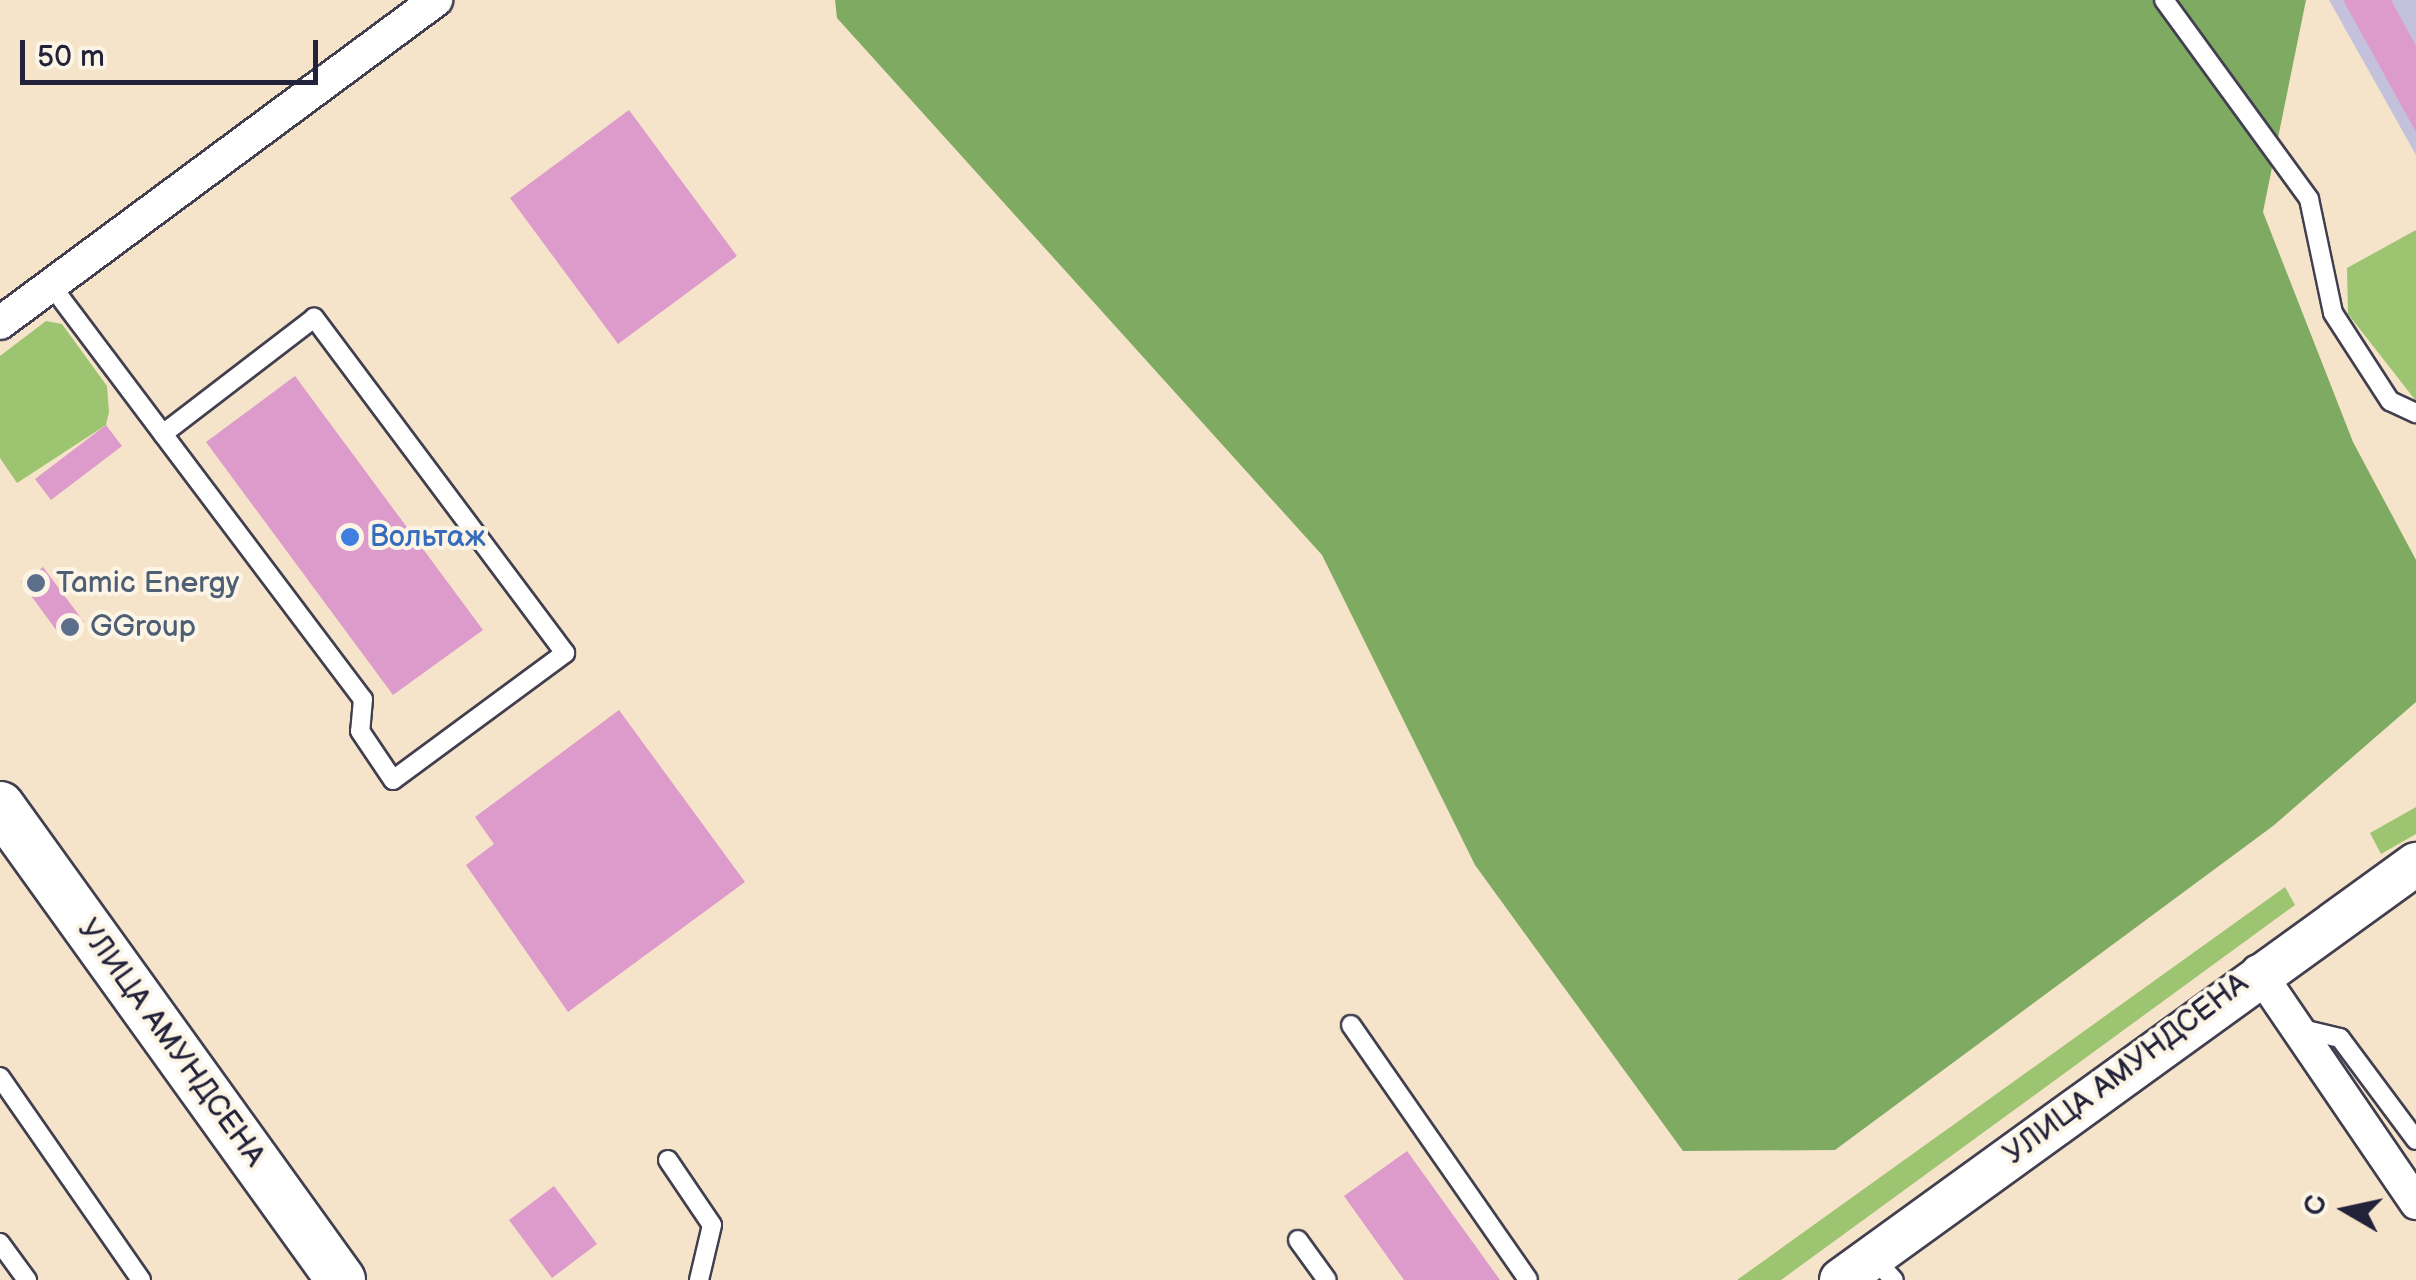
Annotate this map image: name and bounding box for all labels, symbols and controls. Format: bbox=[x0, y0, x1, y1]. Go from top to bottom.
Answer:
scale bar bbox=[25, 20, 322, 82]
text: 50 m bbox=[37, 39, 105, 75]
place label: Вольтаж bbox=[370, 519, 486, 555]
marker: Вольтаж bbox=[339, 526, 361, 548]
place label: Tamic Energy bbox=[56, 565, 239, 601]
marker: Tamic Energy bbox=[25, 572, 47, 594]
place label: GGroup bbox=[90, 609, 196, 645]
marker: GGroup bbox=[59, 616, 81, 638]
street label: УЛИЦА АМУНДСЕНА bbox=[69, 913, 273, 1173]
street label: УЛИЦА АМУНДСЕНА bbox=[1997, 965, 2255, 1173]
north arrow bbox=[2296, 1160, 2396, 1260]
text: С bbox=[2298, 1193, 2334, 1217]

